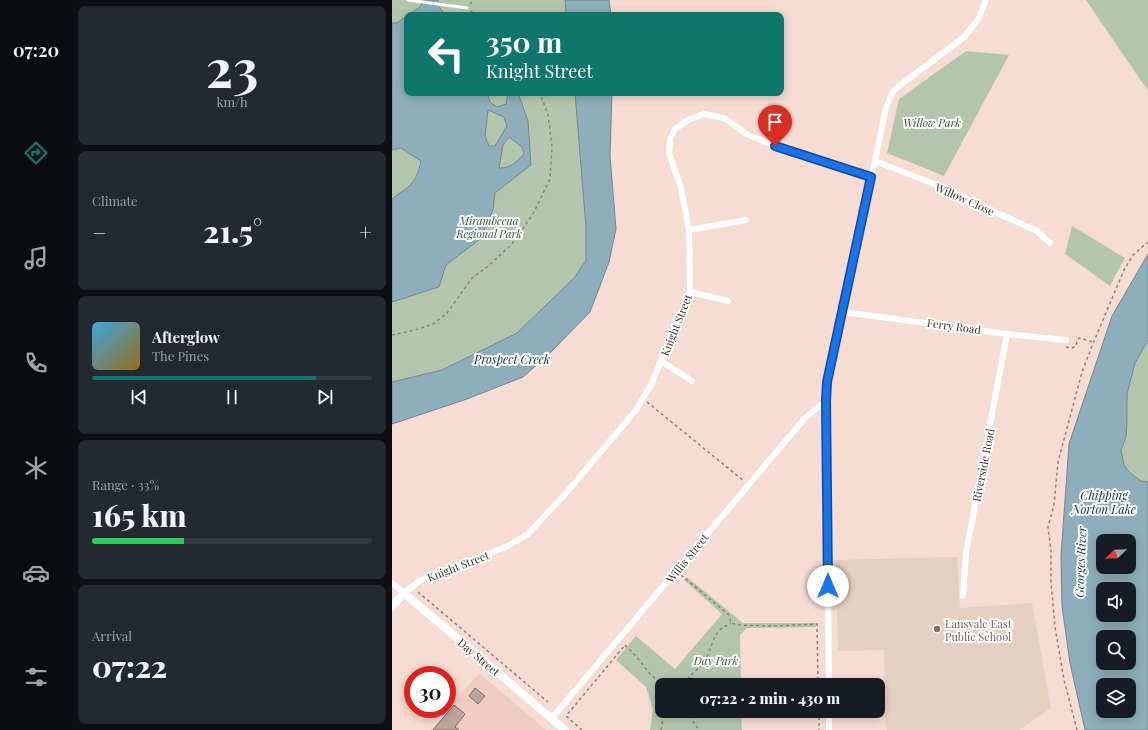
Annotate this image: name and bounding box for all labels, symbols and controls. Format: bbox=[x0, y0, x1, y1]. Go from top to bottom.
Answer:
text: 350 m bbox=[486, 23, 562, 60]
icon: left bbox=[420, 28, 472, 80]
text: 23 bbox=[206, 32, 258, 101]
text: 07:20 bbox=[13, 38, 59, 62]
text: Knight Street bbox=[486, 59, 593, 83]
text: km/h bbox=[216, 93, 248, 110]
pin bbox=[758, 105, 792, 146]
icon: arrive bbox=[764, 111, 786, 133]
park label: Willow Park bbox=[903, 115, 961, 130]
icon: directions bbox=[22, 139, 50, 167]
street label: Willow Close bbox=[932, 179, 997, 219]
text: Climate bbox=[92, 192, 138, 209]
text: 21.5° bbox=[203, 211, 262, 251]
park label: Mirambeena Regional Park bbox=[455, 213, 522, 241]
text: − bbox=[92, 217, 106, 247]
text: + bbox=[359, 217, 372, 247]
icon: music bbox=[22, 244, 50, 272]
street label: Knight Street bbox=[657, 292, 695, 358]
street label: Ferry Road bbox=[926, 315, 983, 337]
text: Afterglow bbox=[152, 327, 220, 347]
text: The Pines bbox=[152, 347, 209, 364]
icon: phone bbox=[22, 349, 50, 377]
water label: Prospect Creek bbox=[473, 351, 550, 367]
icon: previous bbox=[128, 386, 150, 408]
icon: pause bbox=[221, 386, 243, 408]
icon: next bbox=[314, 386, 336, 408]
street label: Riverside Road bbox=[969, 427, 998, 503]
icon: climate bbox=[22, 454, 50, 482]
text: Range · 33% bbox=[92, 476, 159, 493]
water label: Chipping Norton Lake bbox=[1071, 487, 1136, 517]
text: 165 km bbox=[92, 495, 187, 535]
water label: Georges River bbox=[1071, 525, 1089, 598]
street label: Willis Street bbox=[662, 530, 712, 587]
north arrow bbox=[1096, 534, 1136, 574]
map controls bbox=[1096, 534, 1136, 718]
street label: Knight Street bbox=[425, 547, 491, 585]
icon: car bbox=[22, 559, 50, 587]
position arrow bbox=[807, 565, 849, 607]
button: sound bbox=[1096, 582, 1136, 622]
place label: Lansvale East Public School bbox=[945, 616, 1012, 644]
marker: Lansvale East Public School bbox=[932, 624, 942, 634]
text: Arrival bbox=[92, 627, 132, 644]
button: search bbox=[1096, 630, 1136, 670]
street label: Day Street bbox=[455, 635, 503, 679]
text: 07:22 bbox=[92, 646, 167, 686]
park label: Day Park bbox=[693, 653, 738, 668]
icon: filters bbox=[22, 663, 50, 691]
speed limit sign: 30 bbox=[404, 666, 456, 718]
button: layers bbox=[1096, 678, 1136, 718]
text: 07:22 · 2 min · 430 m bbox=[700, 688, 840, 708]

